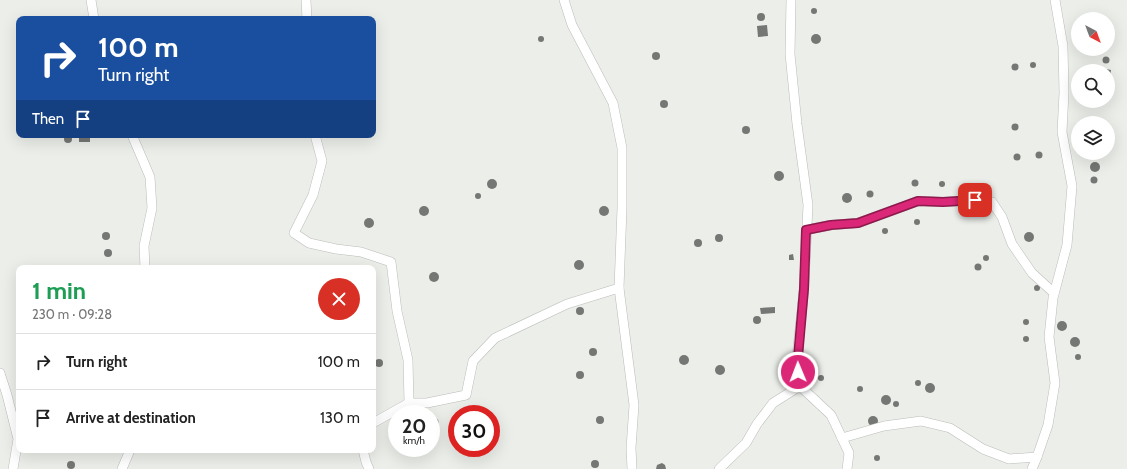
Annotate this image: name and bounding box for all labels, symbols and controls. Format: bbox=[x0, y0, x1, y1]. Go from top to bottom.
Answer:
north arrow bbox=[1071, 12, 1115, 56]
map controls bbox=[1071, 12, 1115, 160]
text: 100 m bbox=[98, 30, 179, 64]
icon: right bbox=[32, 32, 84, 84]
text: Turn right bbox=[98, 64, 169, 86]
button: search bbox=[1071, 64, 1115, 108]
icon: arrive bbox=[72, 108, 94, 130]
text: Then bbox=[32, 110, 64, 128]
button: layers bbox=[1071, 116, 1115, 160]
pin bbox=[958, 183, 992, 217]
icon: arrive bbox=[964, 189, 986, 211]
text: 1 min bbox=[32, 276, 86, 305]
button: close bbox=[318, 278, 360, 320]
text: 230 m · 09:28 bbox=[32, 306, 112, 322]
icon: right bbox=[32, 351, 54, 373]
position arrow bbox=[777, 351, 819, 393]
text: Turn right bbox=[66, 353, 127, 371]
text: 100 m bbox=[318, 353, 360, 371]
speed limit sign: 30 bbox=[448, 405, 500, 457]
icon: arrive bbox=[32, 407, 54, 429]
text: Arrive at destination bbox=[66, 409, 196, 427]
text: 130 m bbox=[320, 409, 360, 427]
text: 20 bbox=[402, 414, 426, 438]
text: km/h bbox=[403, 434, 425, 447]

